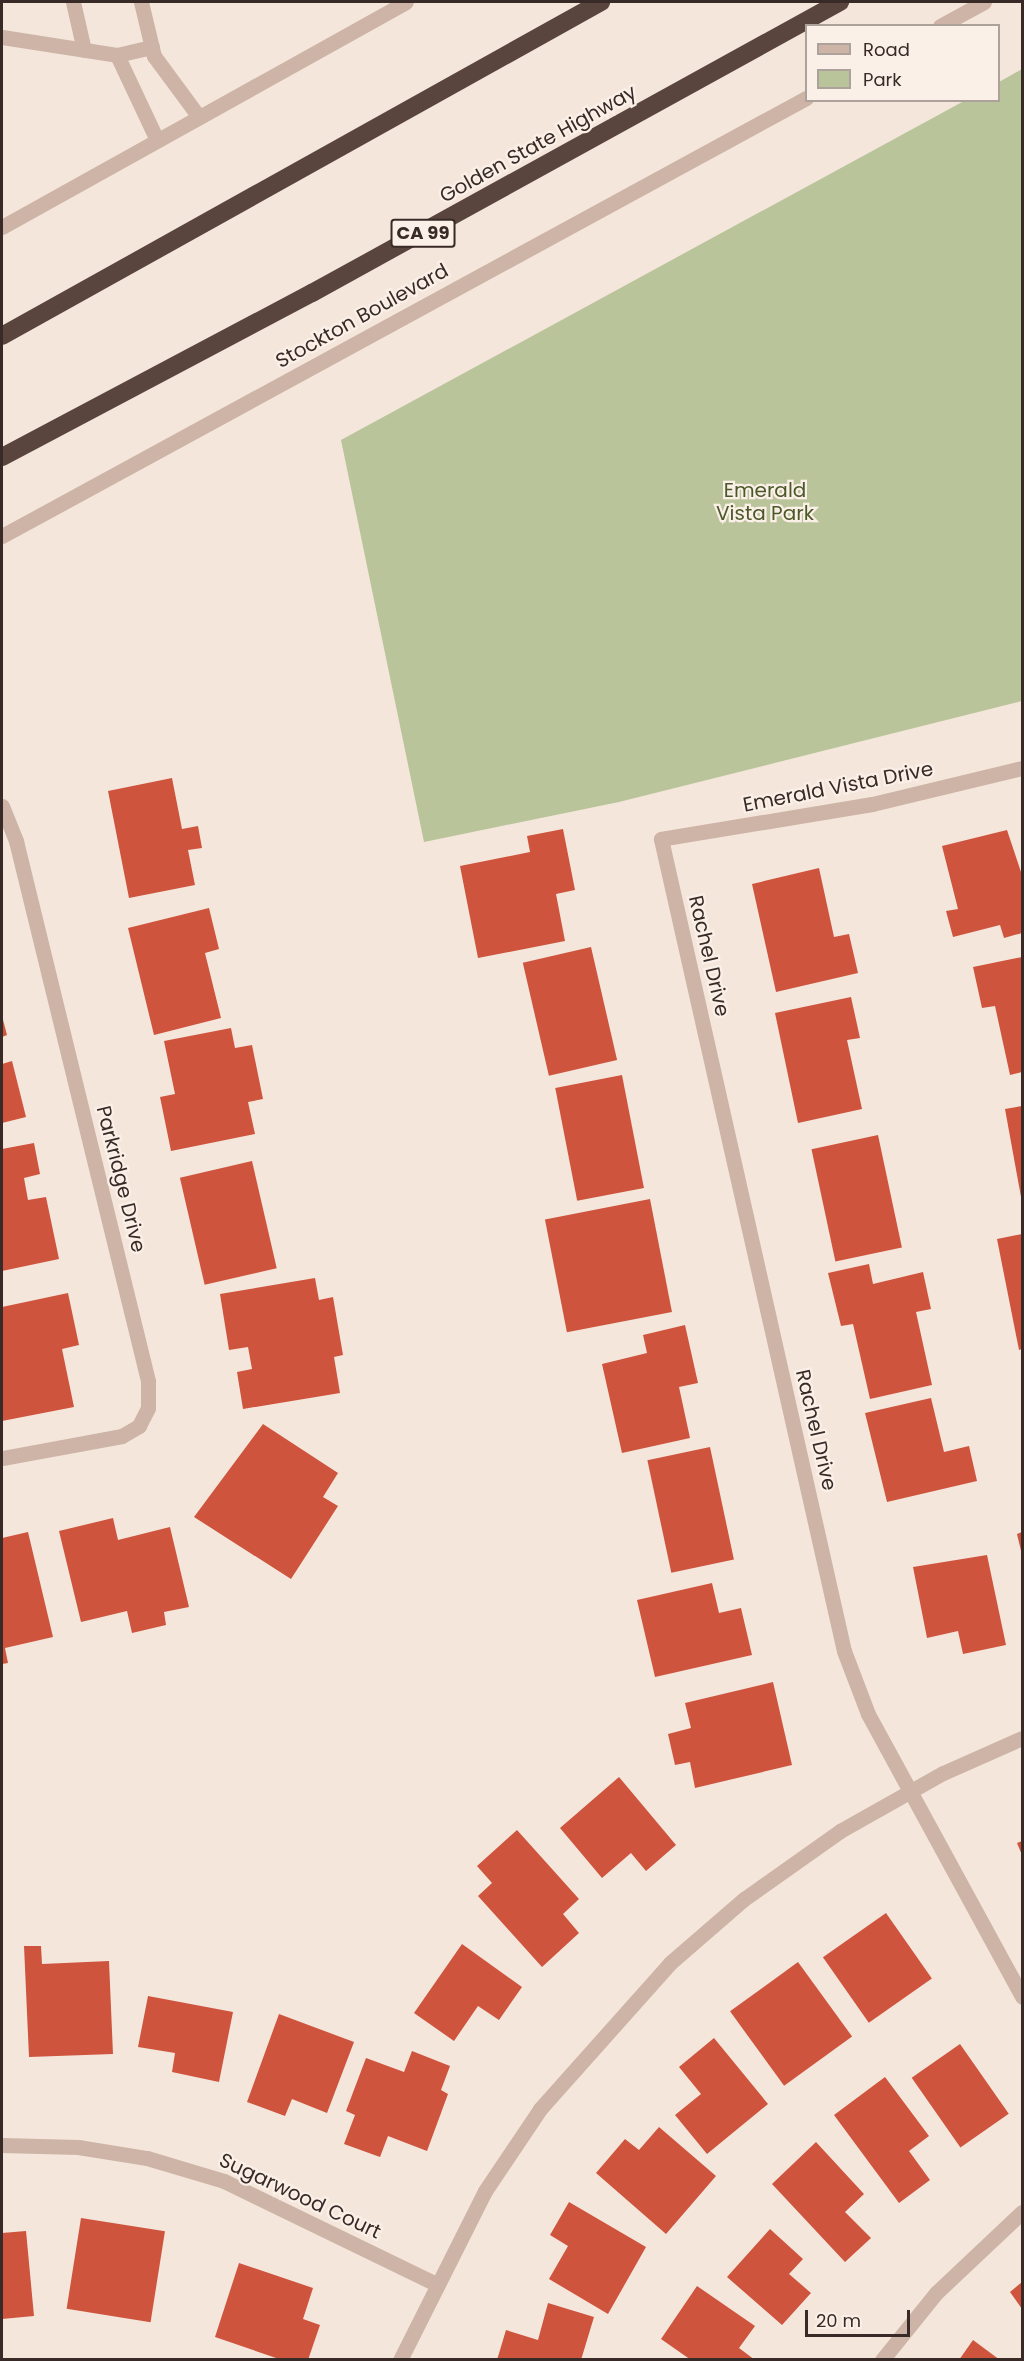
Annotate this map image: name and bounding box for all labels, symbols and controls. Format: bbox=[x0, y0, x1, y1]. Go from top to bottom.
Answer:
legend bbox=[805, 24, 1000, 102]
text: Road bbox=[863, 37, 910, 62]
text: Park bbox=[863, 67, 902, 92]
street label: Golden State Highway bbox=[435, 80, 641, 208]
road number: CA 99 bbox=[390, 218, 456, 248]
street label: Stockton Boulevard bbox=[272, 259, 452, 373]
park label: Emerald Vista Park bbox=[716, 479, 814, 526]
street label: Emerald Vista Drive bbox=[741, 757, 935, 817]
street label: Rachel Drive bbox=[683, 893, 735, 1019]
street label: Parkridge Drive bbox=[91, 1103, 151, 1255]
street label: Rachel Drive bbox=[790, 1367, 842, 1493]
street label: Sugarwood Court bbox=[215, 2148, 385, 2244]
scale bar bbox=[808, 2298, 913, 2336]
text: 20 m bbox=[816, 2308, 861, 2333]

